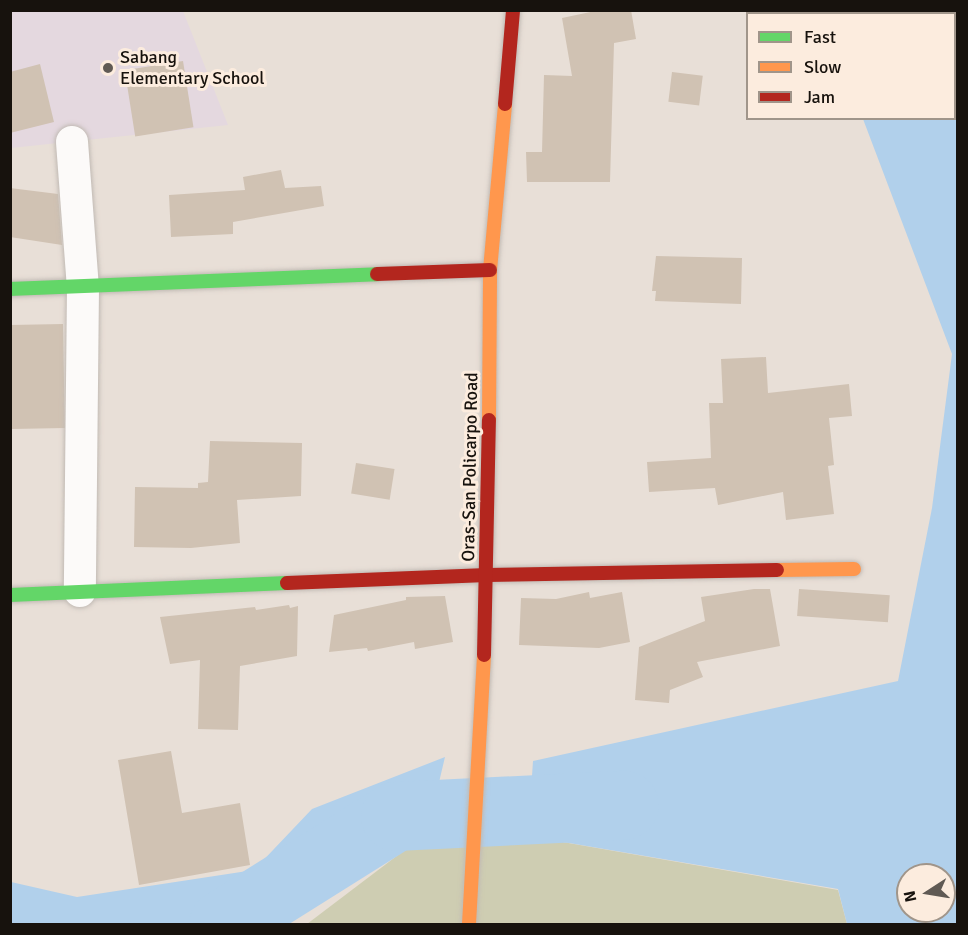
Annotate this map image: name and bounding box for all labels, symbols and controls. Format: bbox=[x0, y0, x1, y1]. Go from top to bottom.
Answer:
legend bbox=[746, 12, 956, 120]
text: Fast bbox=[804, 26, 836, 48]
place label: Sabang Elementary School bbox=[120, 47, 265, 90]
text: Slow bbox=[804, 56, 841, 78]
marker: Sabang Elementary School bbox=[101, 61, 115, 75]
text: Jam bbox=[804, 86, 835, 108]
street label: Oras-San Policarpo Road bbox=[458, 372, 482, 562]
north arrow bbox=[896, 863, 956, 923]
text: N bbox=[899, 889, 921, 904]

